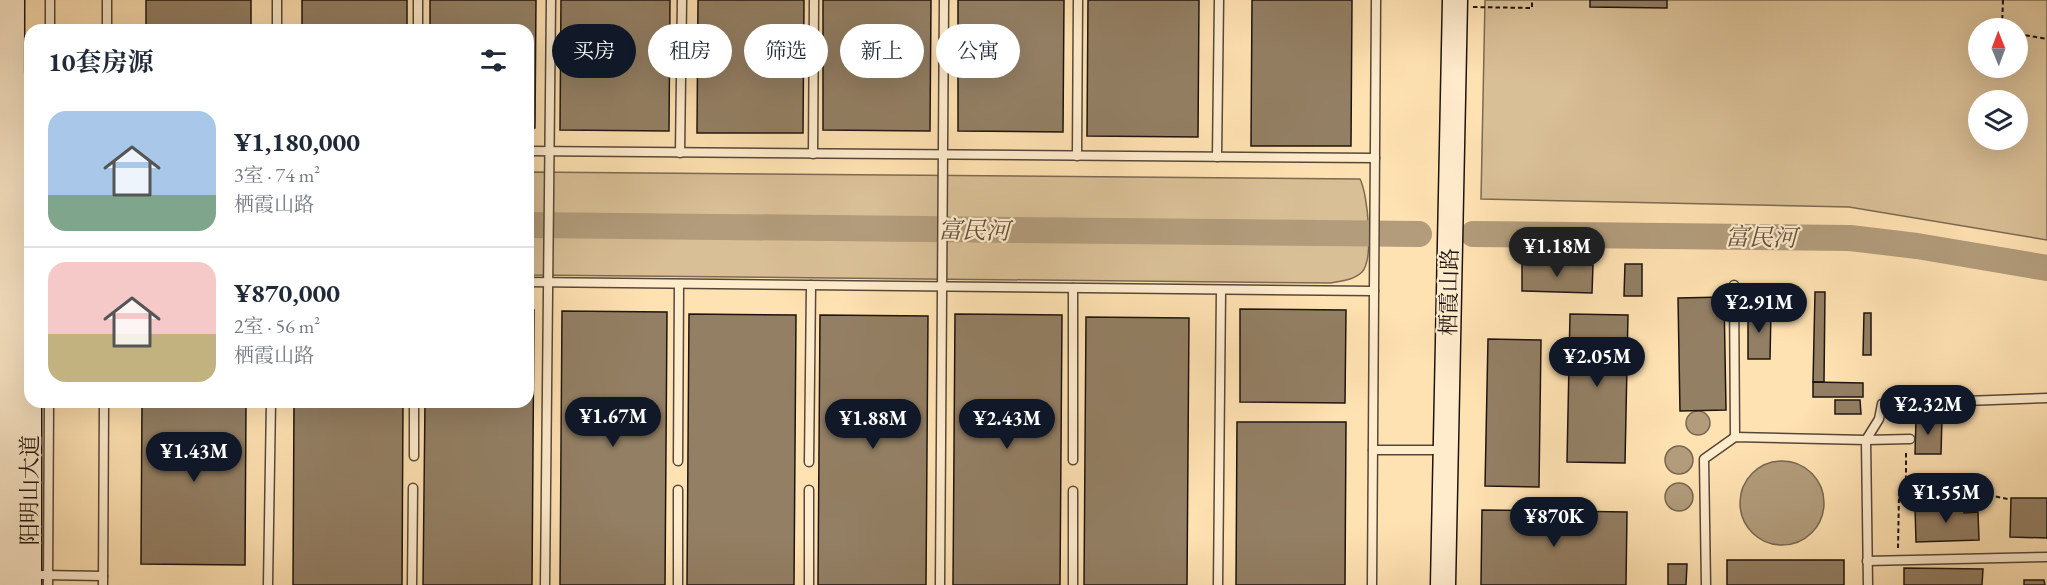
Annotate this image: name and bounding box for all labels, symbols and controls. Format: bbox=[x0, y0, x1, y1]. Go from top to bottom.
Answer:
north arrow bbox=[1968, 18, 2028, 78]
map controls bbox=[1968, 18, 2028, 150]
chip: 买房 bbox=[552, 24, 636, 78]
chip: 租房 bbox=[648, 24, 732, 78]
chip: 筛选 bbox=[744, 24, 828, 78]
chip: 新上 bbox=[840, 24, 924, 78]
chip: 公寓 bbox=[936, 24, 1020, 78]
icon: filters bbox=[477, 44, 510, 77]
text: 10套房源 bbox=[48, 45, 154, 79]
button: layers bbox=[1968, 90, 2028, 150]
text: ¥1,180,000 bbox=[234, 125, 360, 159]
icon: home bbox=[96, 135, 168, 207]
text: 3室 · 74 m² bbox=[234, 162, 320, 188]
text: 栖霞山路 bbox=[234, 191, 314, 217]
water label: 富民河 bbox=[938, 214, 1014, 246]
water label: 富民河 bbox=[1725, 221, 1801, 253]
pin: ¥1.18M bbox=[1508, 227, 1606, 278]
text: ¥1.18M bbox=[1523, 233, 1591, 259]
street label: 栖霞山路 bbox=[1434, 248, 1464, 336]
text: ¥870,000 bbox=[234, 276, 340, 310]
pin: ¥2.91M bbox=[1710, 283, 1808, 334]
icon: home bbox=[96, 286, 168, 358]
text: ¥2.91M bbox=[1725, 289, 1793, 315]
text: 2室 · 56 m² bbox=[234, 313, 320, 339]
pin: ¥2.05M bbox=[1548, 337, 1646, 388]
text: 栖霞山路 bbox=[234, 342, 314, 368]
text: ¥2.05M bbox=[1563, 343, 1631, 369]
pin: ¥2.32M bbox=[1879, 385, 1977, 436]
text: ¥2.32M bbox=[1894, 391, 1962, 417]
pin: ¥1.67M bbox=[564, 397, 662, 448]
pin: ¥1.88M bbox=[824, 399, 922, 450]
pin: ¥2.43M bbox=[958, 399, 1056, 450]
text: ¥1.67M bbox=[579, 403, 647, 429]
text: ¥1.88M bbox=[839, 405, 907, 431]
text: ¥2.43M bbox=[973, 405, 1041, 431]
pin: ¥1.43M bbox=[145, 432, 243, 483]
street label: 阳明山大道 bbox=[15, 435, 44, 545]
text: ¥1.43M bbox=[160, 438, 228, 464]
pin: ¥1.55M bbox=[1897, 473, 1995, 524]
text: ¥1.55M bbox=[1912, 479, 1980, 505]
pin: ¥870K bbox=[1512, 497, 1596, 548]
text: ¥870K bbox=[1524, 503, 1584, 529]

